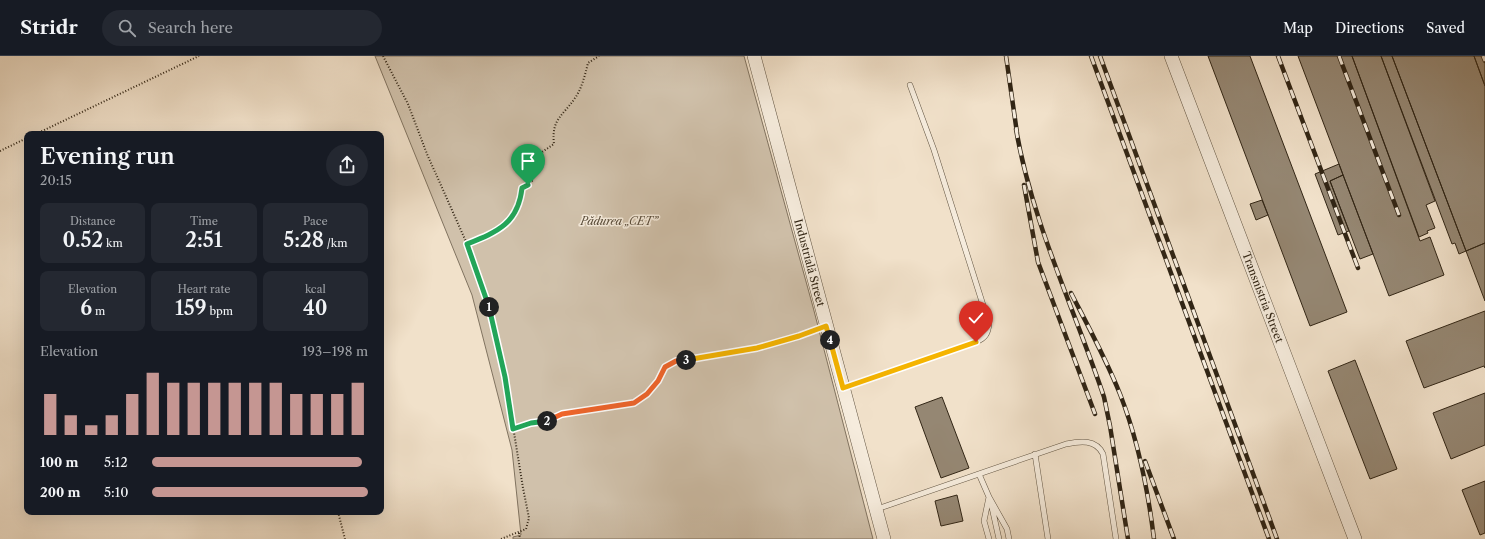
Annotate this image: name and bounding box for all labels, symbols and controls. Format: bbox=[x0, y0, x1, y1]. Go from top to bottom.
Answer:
search box bbox=[102, 10, 382, 46]
text: Stridr bbox=[20, 16, 78, 39]
icon: search bbox=[116, 17, 138, 39]
text: Search here bbox=[148, 18, 233, 37]
text: Map bbox=[1283, 19, 1313, 37]
text: Directions bbox=[1335, 19, 1404, 37]
text: Saved bbox=[1426, 19, 1465, 37]
text: Evening run bbox=[40, 143, 175, 170]
button: share bbox=[326, 144, 368, 186]
pin bbox=[511, 144, 545, 185]
icon: arrive bbox=[517, 150, 539, 172]
text: 20:15 bbox=[40, 172, 72, 188]
text: Distance bbox=[70, 214, 115, 228]
text: Time bbox=[190, 214, 218, 228]
text: Pace bbox=[303, 214, 328, 228]
park label: Pădurea „CET” bbox=[580, 214, 659, 228]
street label: Industrială Street bbox=[791, 217, 828, 308]
text: 0.52 bbox=[63, 228, 103, 252]
text: 2:51 bbox=[185, 228, 223, 252]
text: 5:28 bbox=[283, 228, 324, 252]
text: km bbox=[103, 236, 123, 250]
text: /km bbox=[324, 236, 347, 250]
street label: Transnistria Street bbox=[1239, 250, 1287, 345]
text: Elevation bbox=[68, 282, 117, 296]
text: Heart rate bbox=[177, 282, 231, 296]
text: kcal bbox=[305, 282, 326, 296]
text: 6 bbox=[80, 296, 92, 320]
text: 159 bbox=[175, 296, 207, 320]
text: 40 bbox=[303, 296, 328, 320]
pin: 1 bbox=[479, 297, 499, 317]
text: 1 bbox=[487, 300, 491, 314]
pin bbox=[959, 301, 993, 342]
text: m bbox=[92, 304, 105, 318]
text: bpm bbox=[207, 304, 233, 318]
icon: check bbox=[965, 307, 987, 329]
pin: 4 bbox=[820, 330, 840, 350]
text: 4 bbox=[827, 333, 833, 347]
text: Elevation bbox=[40, 343, 98, 359]
text: 193–198 m bbox=[302, 343, 368, 359]
pin: 3 bbox=[676, 350, 696, 370]
text: 3 bbox=[683, 353, 689, 367]
pin: 2 bbox=[537, 411, 557, 431]
text: 2 bbox=[544, 414, 550, 428]
text: 100 m bbox=[40, 454, 79, 470]
text: 5:12 bbox=[104, 454, 128, 470]
text: 200 m bbox=[40, 484, 80, 500]
text: 5:10 bbox=[104, 484, 128, 500]

